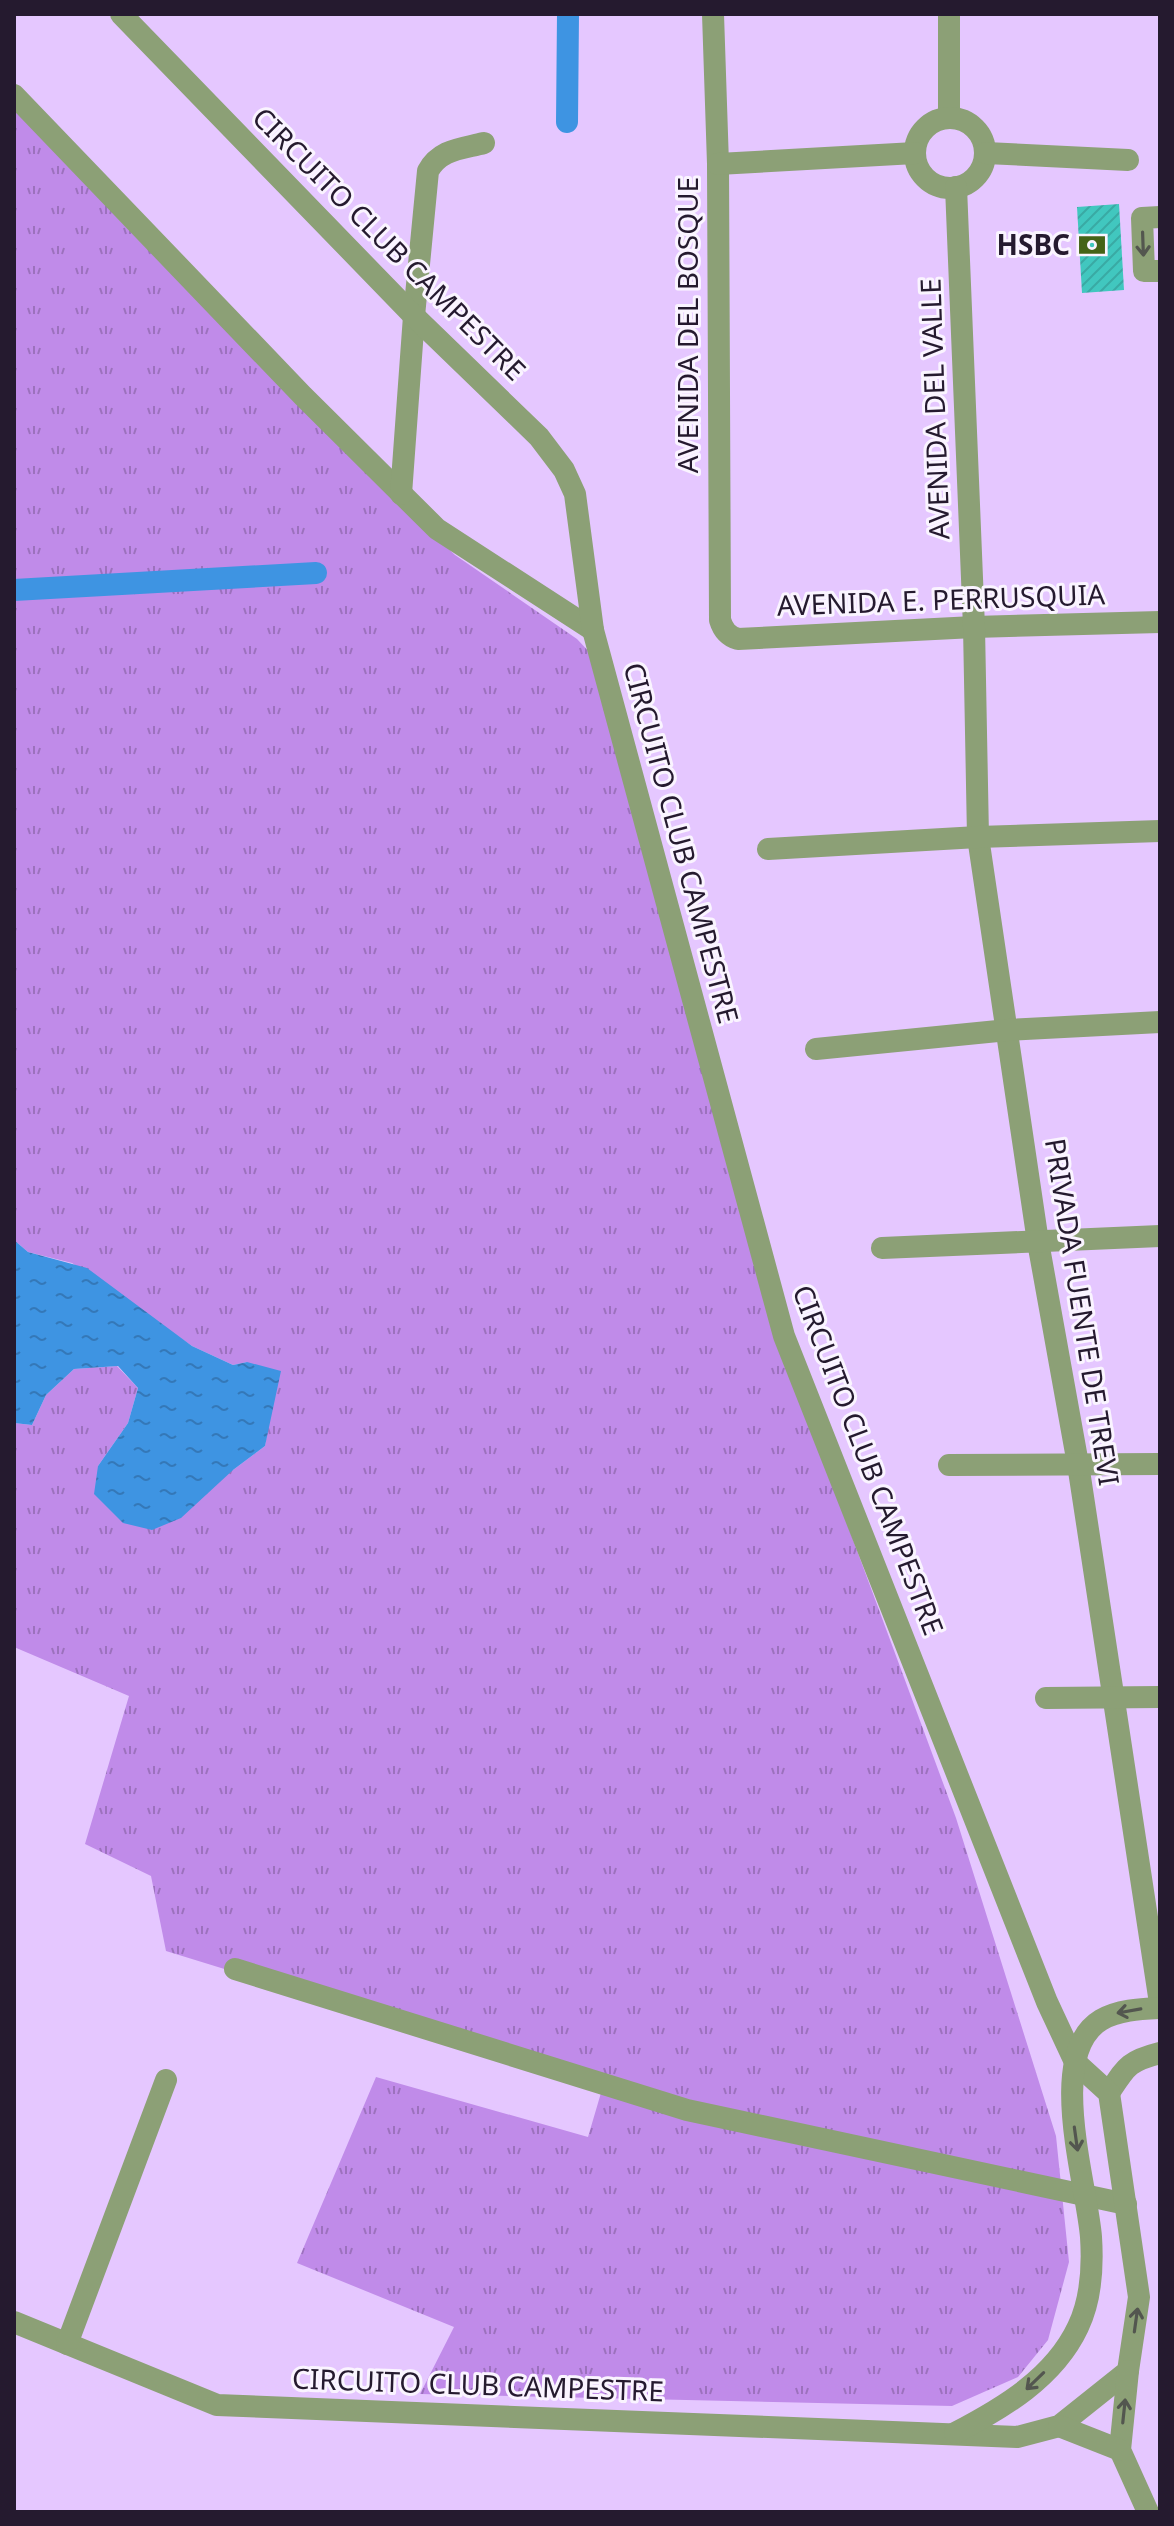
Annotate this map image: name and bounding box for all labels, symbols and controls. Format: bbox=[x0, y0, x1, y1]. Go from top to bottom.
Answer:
street label: CIRCUITO CLUB CAMPESTRE bbox=[245, 98, 535, 388]
street label: AVENIDA DEL BOSQUE bbox=[668, 177, 706, 473]
place label: HSBC bbox=[997, 225, 1070, 263]
bank icon: HSBC bbox=[1077, 230, 1107, 260]
one-way arrow bbox=[1136, 230, 1151, 257]
street label: AVENIDA DEL VALLE bbox=[910, 278, 958, 540]
street label: AVENIDA E. PERRUSQUIA bbox=[776, 574, 1106, 624]
street label: CIRCUITO CLUB CAMPESTRE bbox=[615, 658, 748, 1027]
street label: PRIVADA FUENTE DE TREVI bbox=[1037, 1136, 1129, 1488]
street label: CIRCUITO CLUB CAMPESTRE bbox=[785, 1279, 953, 1640]
one-way arrow bbox=[1116, 2005, 1142, 2020]
one-way arrow bbox=[1069, 2126, 1084, 2151]
one-way arrow bbox=[1129, 2308, 1144, 2333]
street label: CIRCUITO CLUB CAMPESTRE bbox=[292, 2359, 665, 2409]
one-way arrow bbox=[1025, 2371, 1045, 2390]
one-way arrow bbox=[1116, 2398, 1131, 2425]

